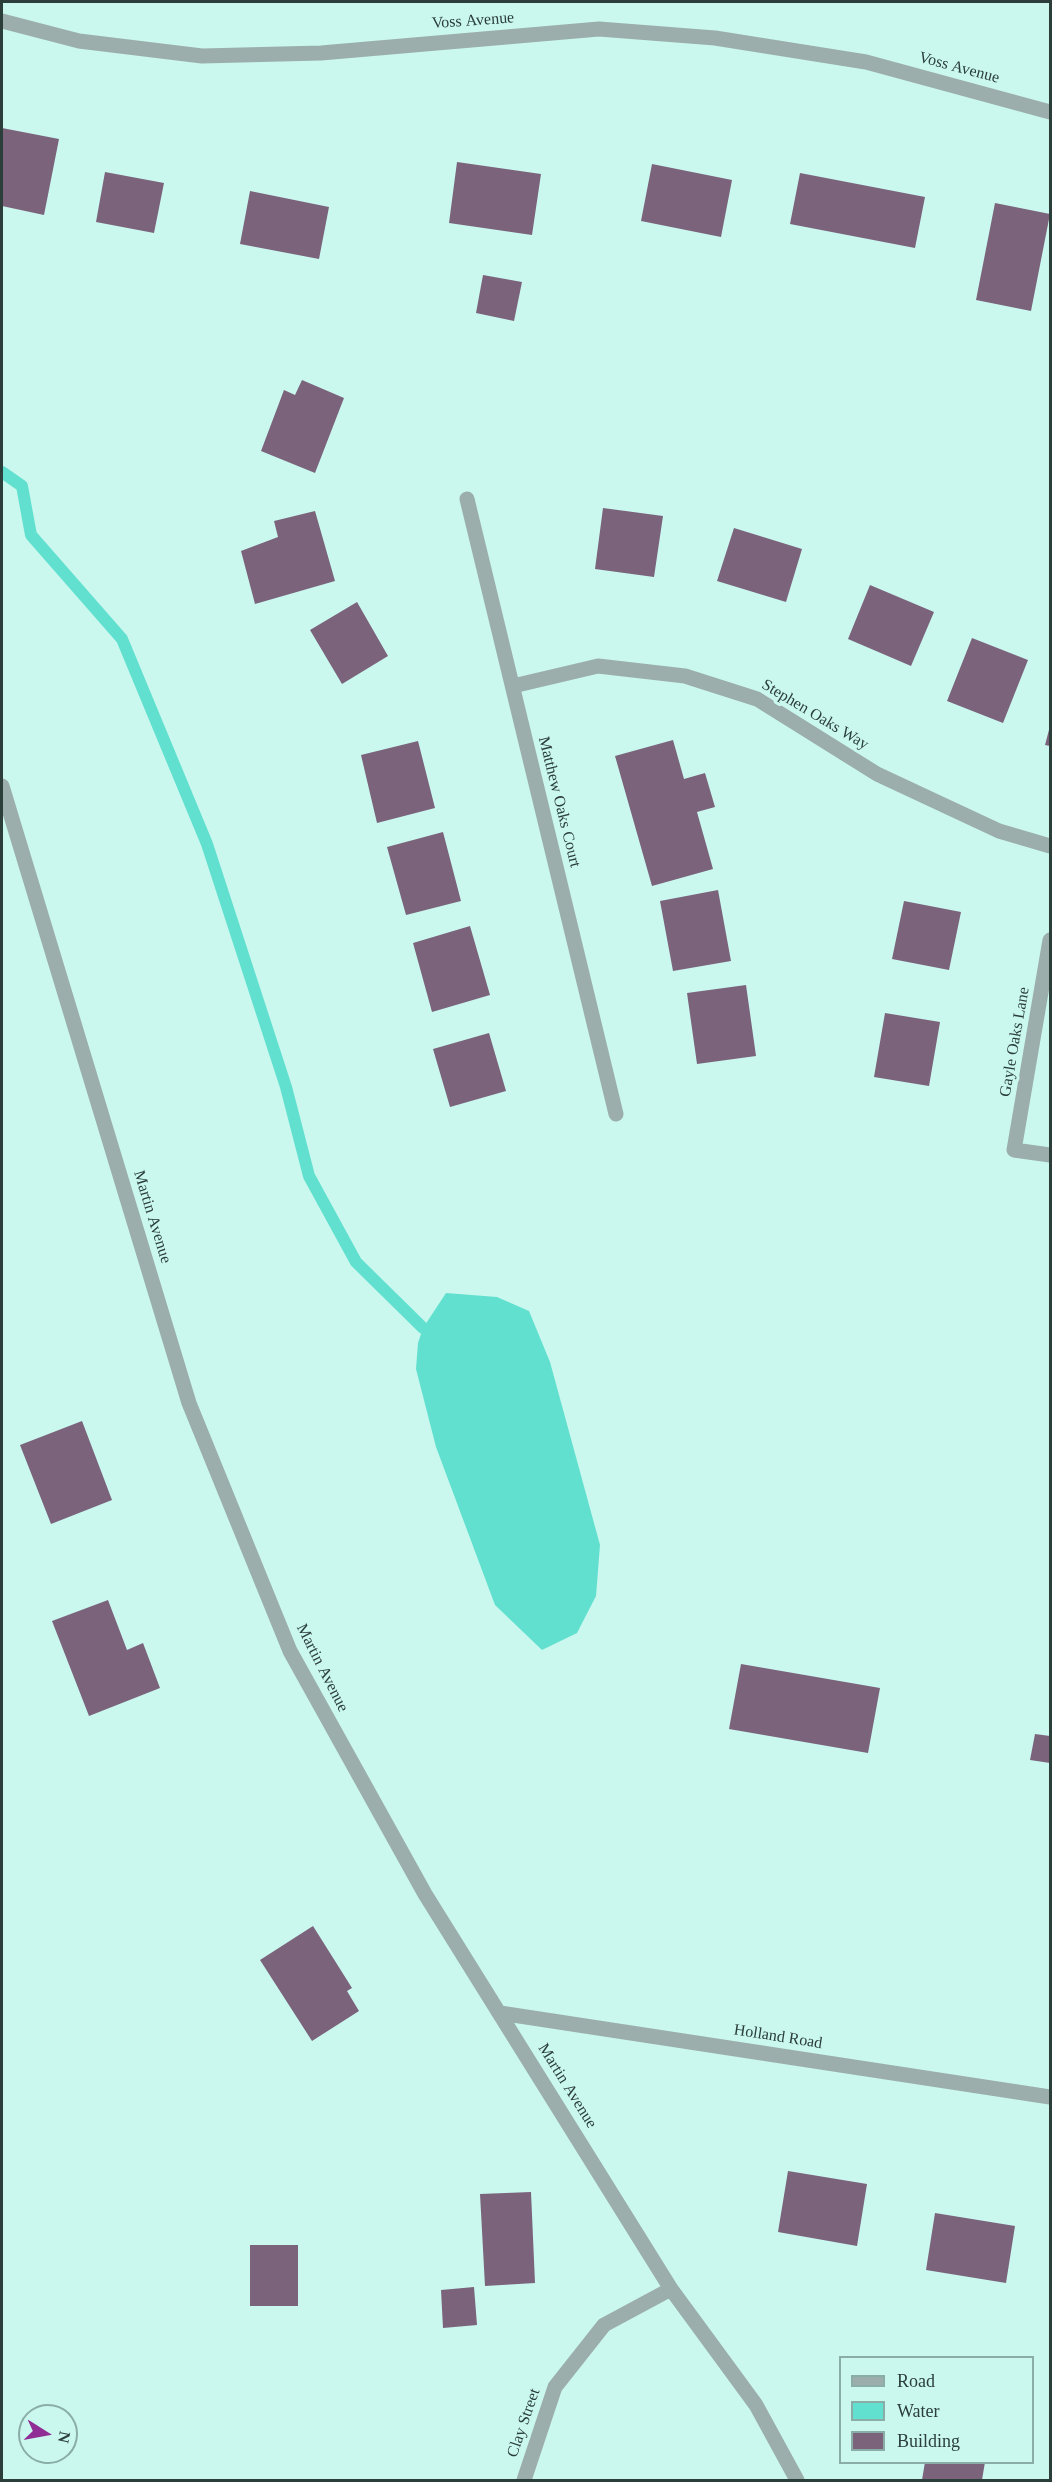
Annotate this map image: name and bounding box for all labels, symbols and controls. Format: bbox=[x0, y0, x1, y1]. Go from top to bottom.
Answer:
street label: Voss Avenue bbox=[431, 9, 515, 33]
street label: Voss Avenue bbox=[917, 48, 1001, 88]
street label: Stephen Oaks Way bbox=[758, 676, 872, 754]
street label: Matthew Oaks Court bbox=[533, 735, 585, 869]
street label: Gayle Oaks Lane bbox=[996, 986, 1034, 1098]
street label: Martin Avenue bbox=[129, 1168, 175, 1266]
street label: Martin Avenue bbox=[292, 1621, 352, 1715]
street label: Holland Road bbox=[732, 2021, 824, 2053]
street label: Martin Avenue bbox=[533, 2040, 601, 2132]
legend bbox=[839, 2356, 1034, 2464]
text: Road bbox=[897, 2371, 935, 2391]
street label: Clay Street bbox=[503, 2386, 545, 2460]
text: Water bbox=[897, 2401, 940, 2421]
north arrow bbox=[18, 2404, 78, 2464]
text: N bbox=[55, 2430, 74, 2444]
text: Building bbox=[897, 2431, 960, 2451]

